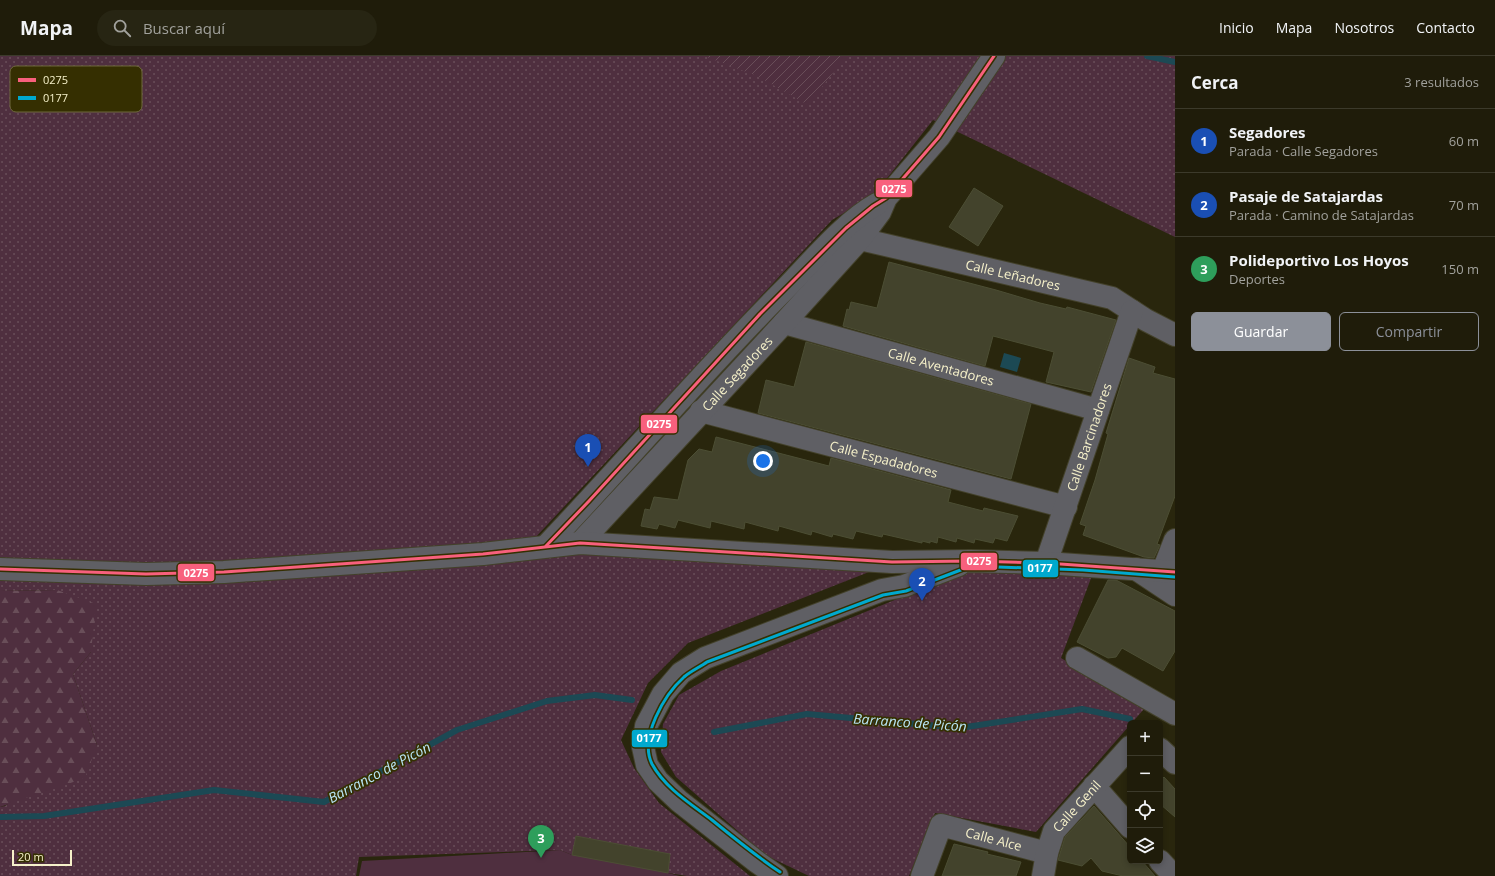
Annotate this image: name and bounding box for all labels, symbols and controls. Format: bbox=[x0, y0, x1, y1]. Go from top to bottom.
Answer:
search box bbox=[97, 10, 377, 46]
text: Mapa bbox=[20, 15, 73, 41]
icon: search bbox=[111, 17, 133, 39]
text: Buscar aquí bbox=[143, 18, 225, 38]
text: Inicio bbox=[1219, 18, 1254, 37]
text: Mapa bbox=[1276, 18, 1312, 37]
text: Nosotros bbox=[1334, 18, 1394, 37]
text: Contacto bbox=[1416, 18, 1475, 37]
legend bbox=[10, 66, 142, 112]
text: Cerca bbox=[1191, 71, 1239, 94]
text: 0275 bbox=[43, 72, 68, 87]
text: 3 resultados bbox=[1404, 73, 1479, 91]
text: 0177 bbox=[43, 90, 68, 105]
text: Segadores bbox=[1229, 122, 1306, 142]
text: 1 bbox=[1200, 132, 1208, 150]
text: 60 m bbox=[1449, 132, 1479, 150]
text: Parada · Calle Segadores bbox=[1229, 142, 1378, 160]
line badge: 0275 bbox=[875, 179, 913, 198]
text: 0275 bbox=[881, 181, 907, 196]
text: Pasaje de Satajardas bbox=[1229, 186, 1383, 206]
text: 2 bbox=[1200, 196, 1208, 214]
text: 70 m bbox=[1449, 196, 1479, 214]
text: Parada · Camino de Satajardas bbox=[1229, 206, 1414, 224]
text: Polideportivo Los Hoyos bbox=[1229, 250, 1409, 270]
street label: Calle Leñadores bbox=[964, 255, 1062, 295]
text: 3 bbox=[1200, 260, 1208, 278]
text: 150 m bbox=[1441, 260, 1479, 278]
text: Deportes bbox=[1229, 270, 1285, 288]
button: Guardar bbox=[1191, 312, 1331, 351]
button: Compartir bbox=[1339, 312, 1479, 351]
street label: Calle Segadores bbox=[698, 332, 776, 415]
street label: Calle Aventadores bbox=[886, 343, 996, 390]
street label: Calle Barcinadores bbox=[1062, 381, 1116, 494]
line badge: 0275 bbox=[640, 414, 678, 434]
text: 0275 bbox=[646, 416, 672, 431]
pin: 1 bbox=[575, 434, 601, 467]
street label: Calle Espadadores bbox=[828, 436, 940, 482]
your location bbox=[753, 451, 773, 471]
line badge: 0275 bbox=[960, 552, 998, 571]
text: 0275 bbox=[966, 553, 992, 568]
line badge: 0177 bbox=[1022, 559, 1059, 578]
text: 0177 bbox=[1027, 560, 1053, 575]
line badge: 0275 bbox=[177, 563, 215, 582]
text: 0275 bbox=[183, 565, 209, 580]
pin: 2 bbox=[909, 568, 935, 601]
water label: Barranco de Picón bbox=[853, 709, 967, 735]
map controls bbox=[1127, 720, 1163, 864]
button: + bbox=[1127, 720, 1163, 756]
line badge: 0177 bbox=[631, 729, 668, 748]
text: 0177 bbox=[636, 730, 662, 745]
water label: Barranco de Picón bbox=[324, 737, 434, 807]
button: − bbox=[1127, 756, 1163, 792]
street label: Calle Genil bbox=[1048, 776, 1105, 836]
button: locate bbox=[1127, 792, 1163, 828]
street label: Calle Alce bbox=[964, 823, 1024, 855]
pin: 3 bbox=[528, 825, 554, 858]
button: layers bbox=[1127, 828, 1163, 864]
scale bar bbox=[12, 848, 72, 867]
text: 20 m bbox=[18, 849, 44, 864]

